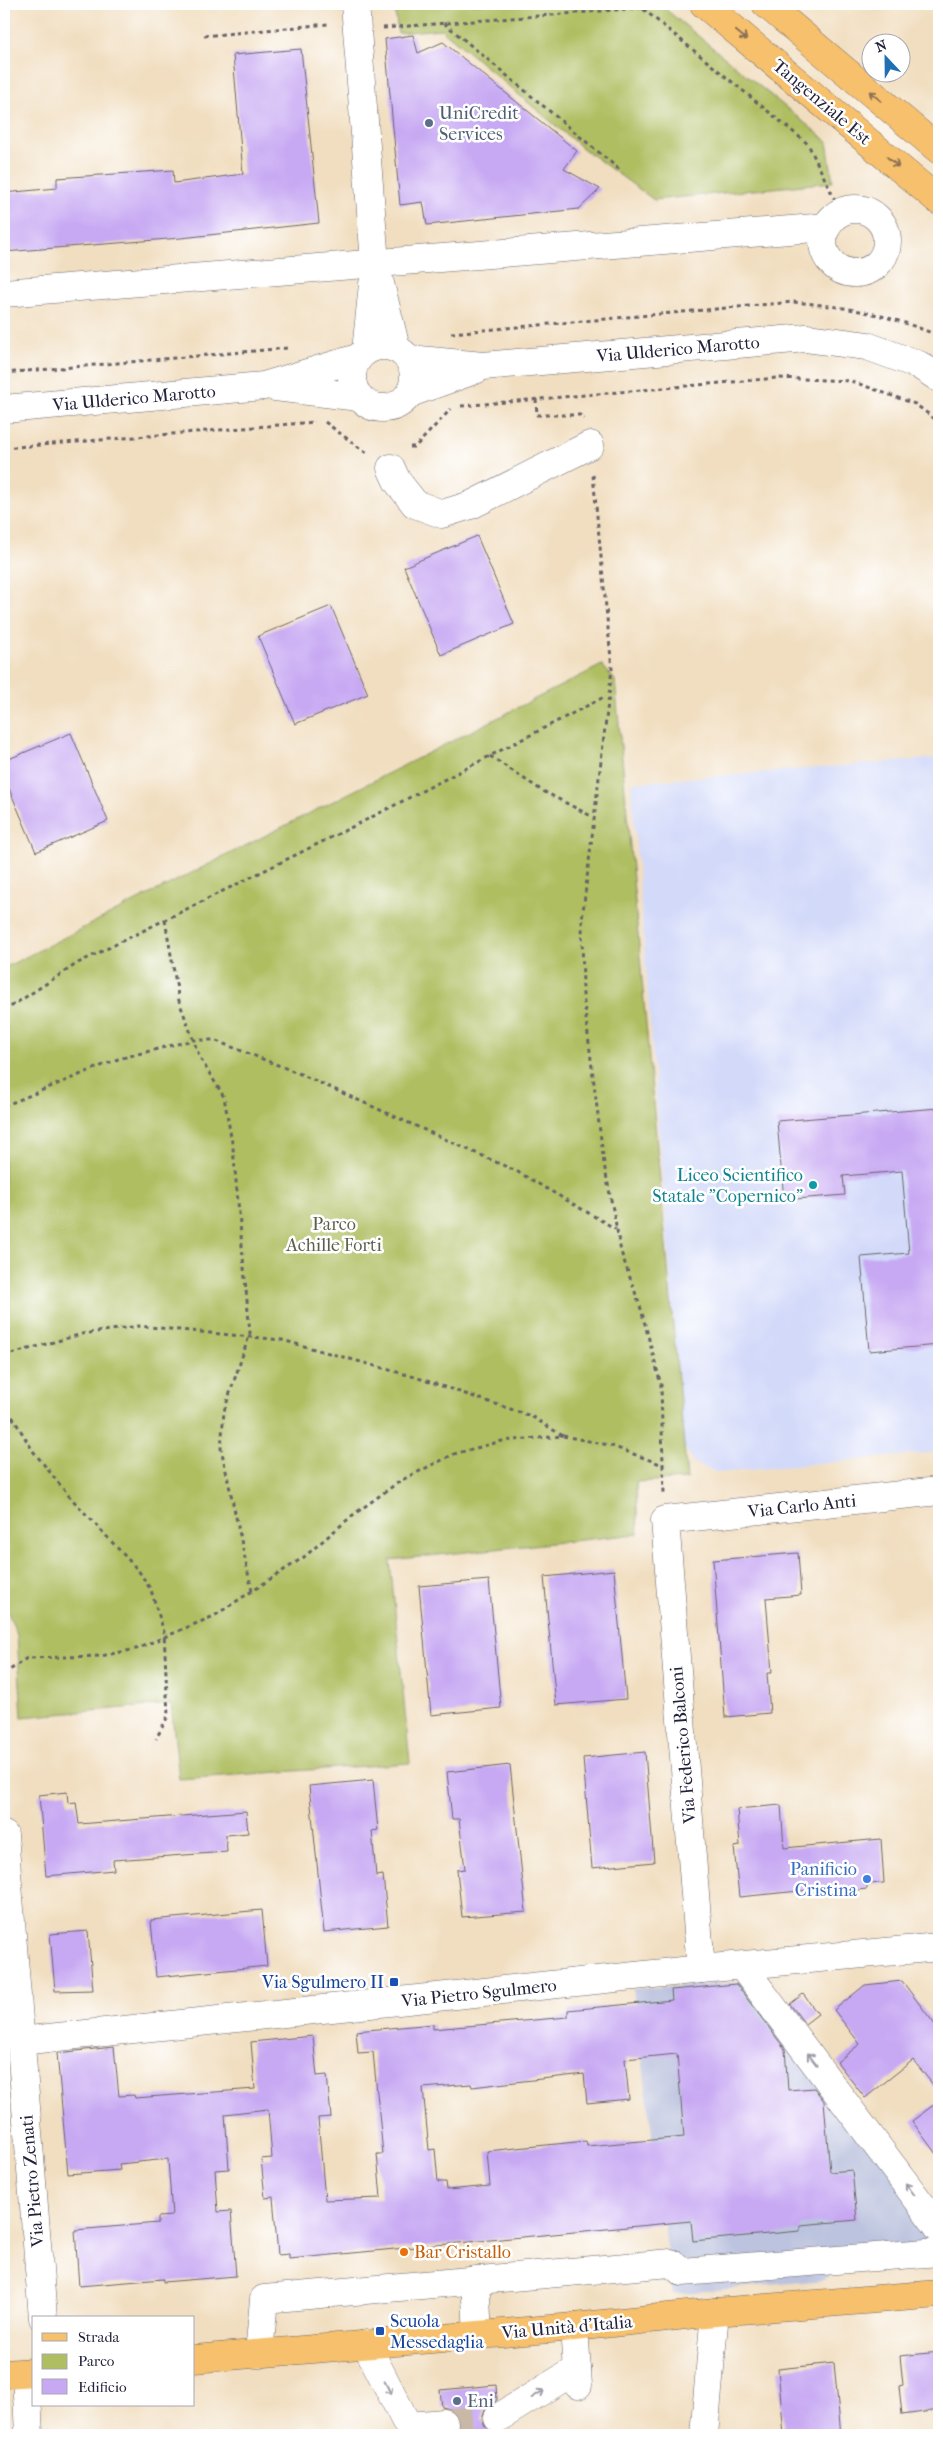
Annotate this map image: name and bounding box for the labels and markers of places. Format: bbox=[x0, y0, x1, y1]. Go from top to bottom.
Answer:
place label: UniCredit Services bbox=[439, 103, 519, 145]
marker: UniCredit Services bbox=[423, 117, 435, 129]
place label: Liceo Scientifico Statale "Copernico" bbox=[652, 1165, 803, 1207]
marker: Liceo Scientifico Statale "Copernico" bbox=[807, 1179, 819, 1191]
place label: Panificio Cristina bbox=[790, 1859, 858, 1901]
marker: Panificio Cristina bbox=[861, 1873, 873, 1885]
place label: Via Sgulmero II bbox=[261, 1972, 384, 1993]
marker: Via Sgulmero II bbox=[388, 1976, 400, 1988]
place label: Bar Cristallo bbox=[414, 2242, 511, 2263]
marker: Bar Cristallo bbox=[398, 2246, 410, 2258]
place label: Scuola Messedaglia bbox=[390, 2311, 484, 2353]
marker: Scuola Messedaglia bbox=[374, 2325, 386, 2337]
place label: Eni bbox=[467, 2391, 494, 2412]
marker: Eni bbox=[451, 2395, 463, 2407]

